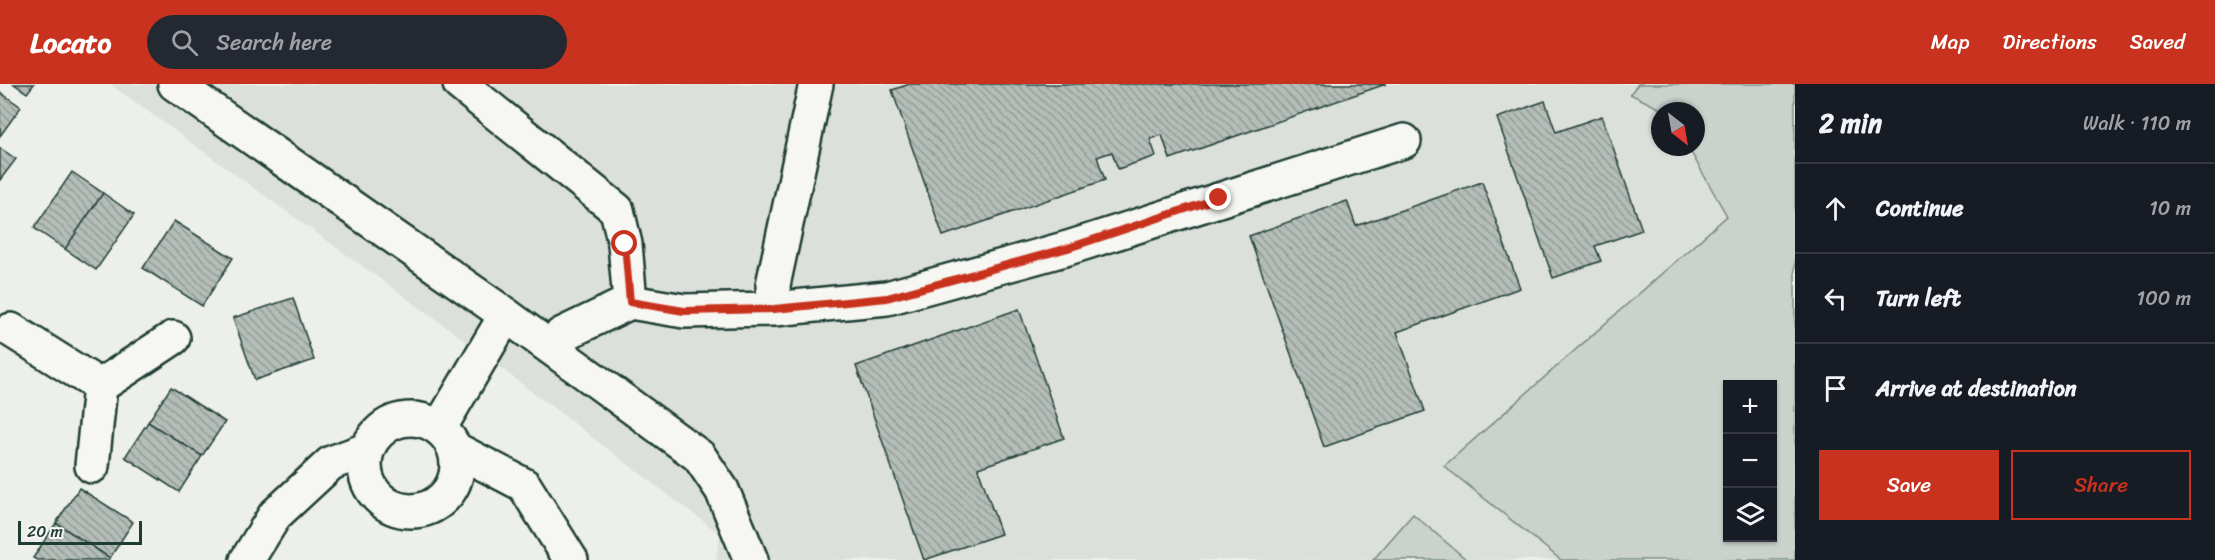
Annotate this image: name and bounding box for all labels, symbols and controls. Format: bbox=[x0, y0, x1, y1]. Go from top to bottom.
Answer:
search box bbox=[147, 15, 567, 69]
text: Locato bbox=[30, 18, 111, 67]
text: Search here bbox=[216, 23, 332, 62]
text: Map bbox=[1931, 23, 1969, 61]
text: Directions bbox=[2002, 23, 2097, 61]
text: Saved bbox=[2130, 23, 2185, 61]
icon: search bbox=[168, 26, 201, 59]
text: 2 min bbox=[1819, 100, 1882, 146]
north arrow bbox=[1651, 102, 1705, 156]
text: Walk · 110 m bbox=[2083, 106, 2191, 141]
route end bbox=[1205, 184, 1231, 210]
text: Continue bbox=[1876, 189, 1964, 228]
text: 10 m bbox=[2149, 191, 2191, 226]
icon: ahead bbox=[1819, 192, 1852, 225]
route start bbox=[611, 230, 637, 256]
text: Turn left bbox=[1876, 279, 1961, 318]
text: 100 m bbox=[2137, 281, 2191, 316]
icon: left bbox=[1819, 282, 1852, 315]
text: Arrive at destination bbox=[1876, 369, 2077, 408]
icon: arrive bbox=[1819, 372, 1852, 405]
map controls bbox=[1723, 380, 1777, 542]
button: + bbox=[1723, 380, 1777, 434]
button: − bbox=[1723, 434, 1777, 488]
button: Save bbox=[1819, 450, 1999, 520]
button: Share bbox=[2011, 450, 2191, 520]
button: layers bbox=[1723, 488, 1777, 542]
text: 20 m bbox=[27, 517, 63, 546]
scale bar bbox=[18, 518, 142, 546]

